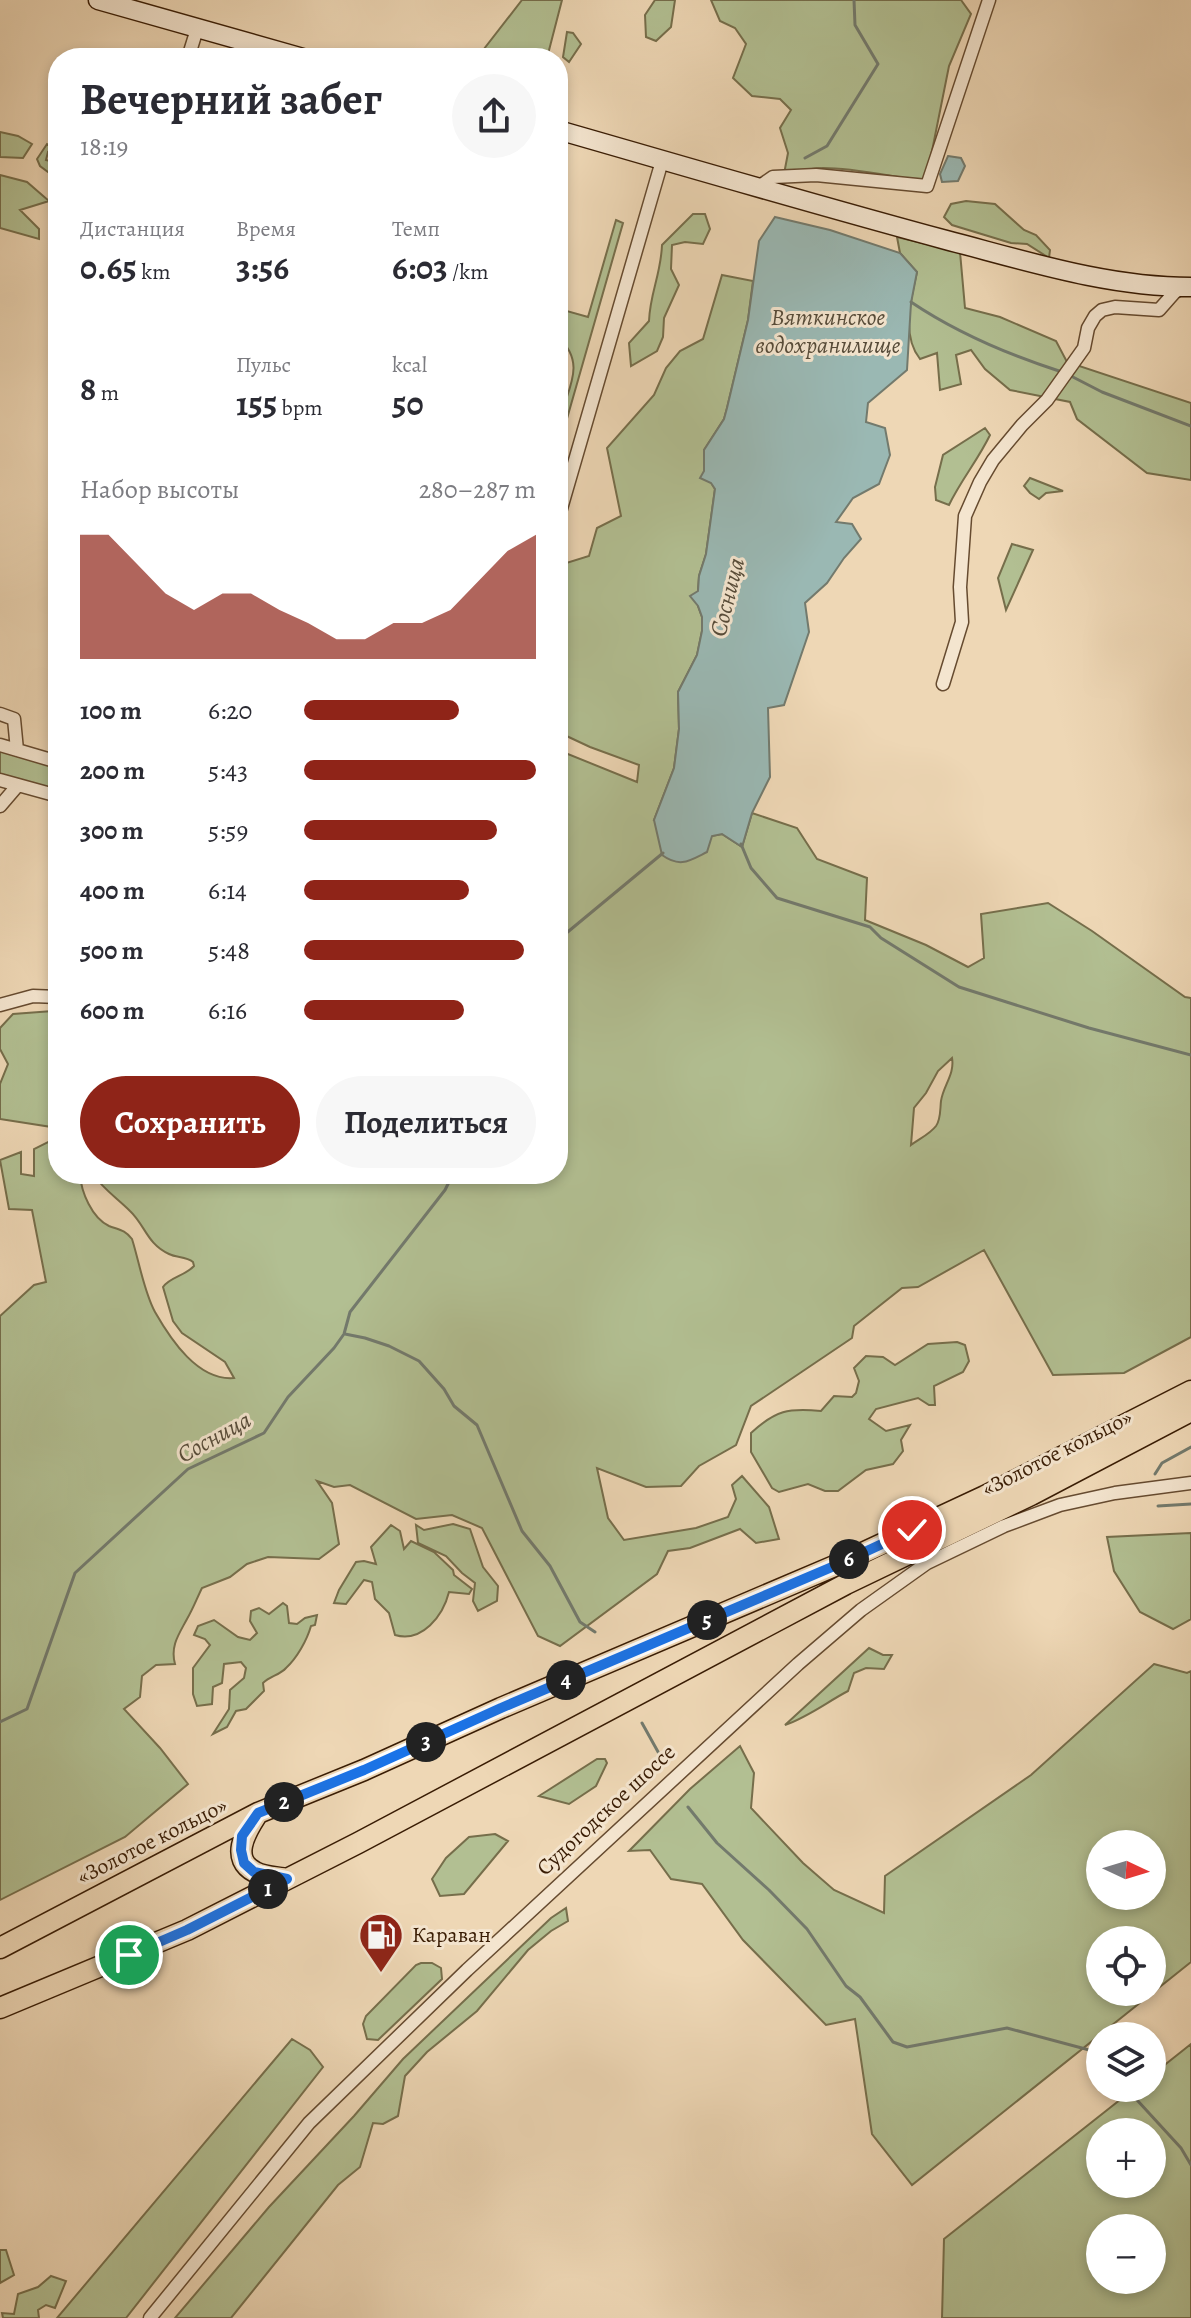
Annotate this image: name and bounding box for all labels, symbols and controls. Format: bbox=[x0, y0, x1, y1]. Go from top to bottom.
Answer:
text: Вечерний забег bbox=[80, 69, 382, 129]
button: share bbox=[452, 74, 536, 158]
text: 18:19 bbox=[80, 129, 128, 164]
text: Дистанция bbox=[80, 214, 185, 244]
text: Время bbox=[236, 214, 296, 244]
text: Темп bbox=[392, 214, 440, 244]
text: 0.65 bbox=[80, 244, 137, 291]
text: 3:56 bbox=[236, 244, 289, 291]
text: 6:03 bbox=[392, 244, 448, 291]
text: km bbox=[137, 257, 170, 287]
text: /km bbox=[448, 257, 489, 287]
water label: Вяткинское водохранилище bbox=[756, 301, 901, 361]
text: Пульс bbox=[236, 350, 291, 380]
text: kcal bbox=[392, 350, 427, 380]
text: 8 bbox=[80, 365, 96, 412]
text: m bbox=[96, 378, 119, 408]
text: 155 bbox=[236, 380, 277, 427]
text: 50 bbox=[392, 380, 424, 427]
text: bpm bbox=[277, 393, 323, 423]
text: Набор высоты bbox=[80, 472, 239, 507]
text: 280–287 m bbox=[419, 472, 536, 507]
water label: Сосница bbox=[702, 554, 752, 640]
text: 100 m bbox=[80, 693, 142, 728]
text: 6:20 bbox=[208, 693, 252, 728]
text: 200 m bbox=[80, 753, 145, 788]
text: 5:43 bbox=[208, 753, 248, 788]
text: 300 m bbox=[80, 813, 144, 848]
text: 5:59 bbox=[208, 813, 248, 848]
text: 400 m bbox=[80, 873, 145, 908]
text: 6:14 bbox=[208, 873, 247, 908]
text: 500 m bbox=[80, 933, 144, 968]
text: 5:48 bbox=[208, 933, 250, 968]
text: 600 m bbox=[80, 993, 145, 1028]
text: 6:16 bbox=[208, 993, 247, 1028]
button: Сохранить bbox=[80, 1076, 300, 1168]
button: Поделиться bbox=[316, 1076, 536, 1168]
street label: «Золотое кольцо» bbox=[977, 1402, 1137, 1504]
water label: Сосница bbox=[171, 1404, 257, 1470]
pin bbox=[878, 1496, 946, 1564]
icon: check bbox=[890, 1508, 934, 1552]
pin: 6 bbox=[829, 1539, 869, 1579]
text: 6 bbox=[844, 1544, 854, 1574]
pin: 5 bbox=[687, 1600, 727, 1640]
text: 5 bbox=[702, 1605, 712, 1635]
pin: 4 bbox=[546, 1660, 586, 1700]
text: 4 bbox=[561, 1665, 571, 1695]
pin: 3 bbox=[406, 1722, 446, 1762]
text: 3 bbox=[421, 1727, 431, 1757]
street label: Судогодское шоссе bbox=[530, 1738, 682, 1882]
pin: 2 bbox=[264, 1782, 304, 1822]
text: 2 bbox=[279, 1787, 289, 1817]
street label: «Золотое кольцо» bbox=[72, 1790, 232, 1892]
north arrow bbox=[1086, 1830, 1166, 1910]
map controls bbox=[1086, 1830, 1166, 2294]
pin: 1 bbox=[248, 1869, 288, 1909]
text: 1 bbox=[264, 1874, 272, 1904]
fuel station icon: Караван bbox=[357, 1911, 405, 1974]
place label: Караван bbox=[412, 1920, 491, 1950]
pin bbox=[95, 1921, 163, 1989]
button: locate bbox=[1086, 1926, 1166, 2006]
icon: arrive bbox=[107, 1933, 151, 1977]
button: layers bbox=[1086, 2022, 1166, 2102]
button: + bbox=[1086, 2118, 1166, 2198]
button: − bbox=[1086, 2214, 1166, 2294]

